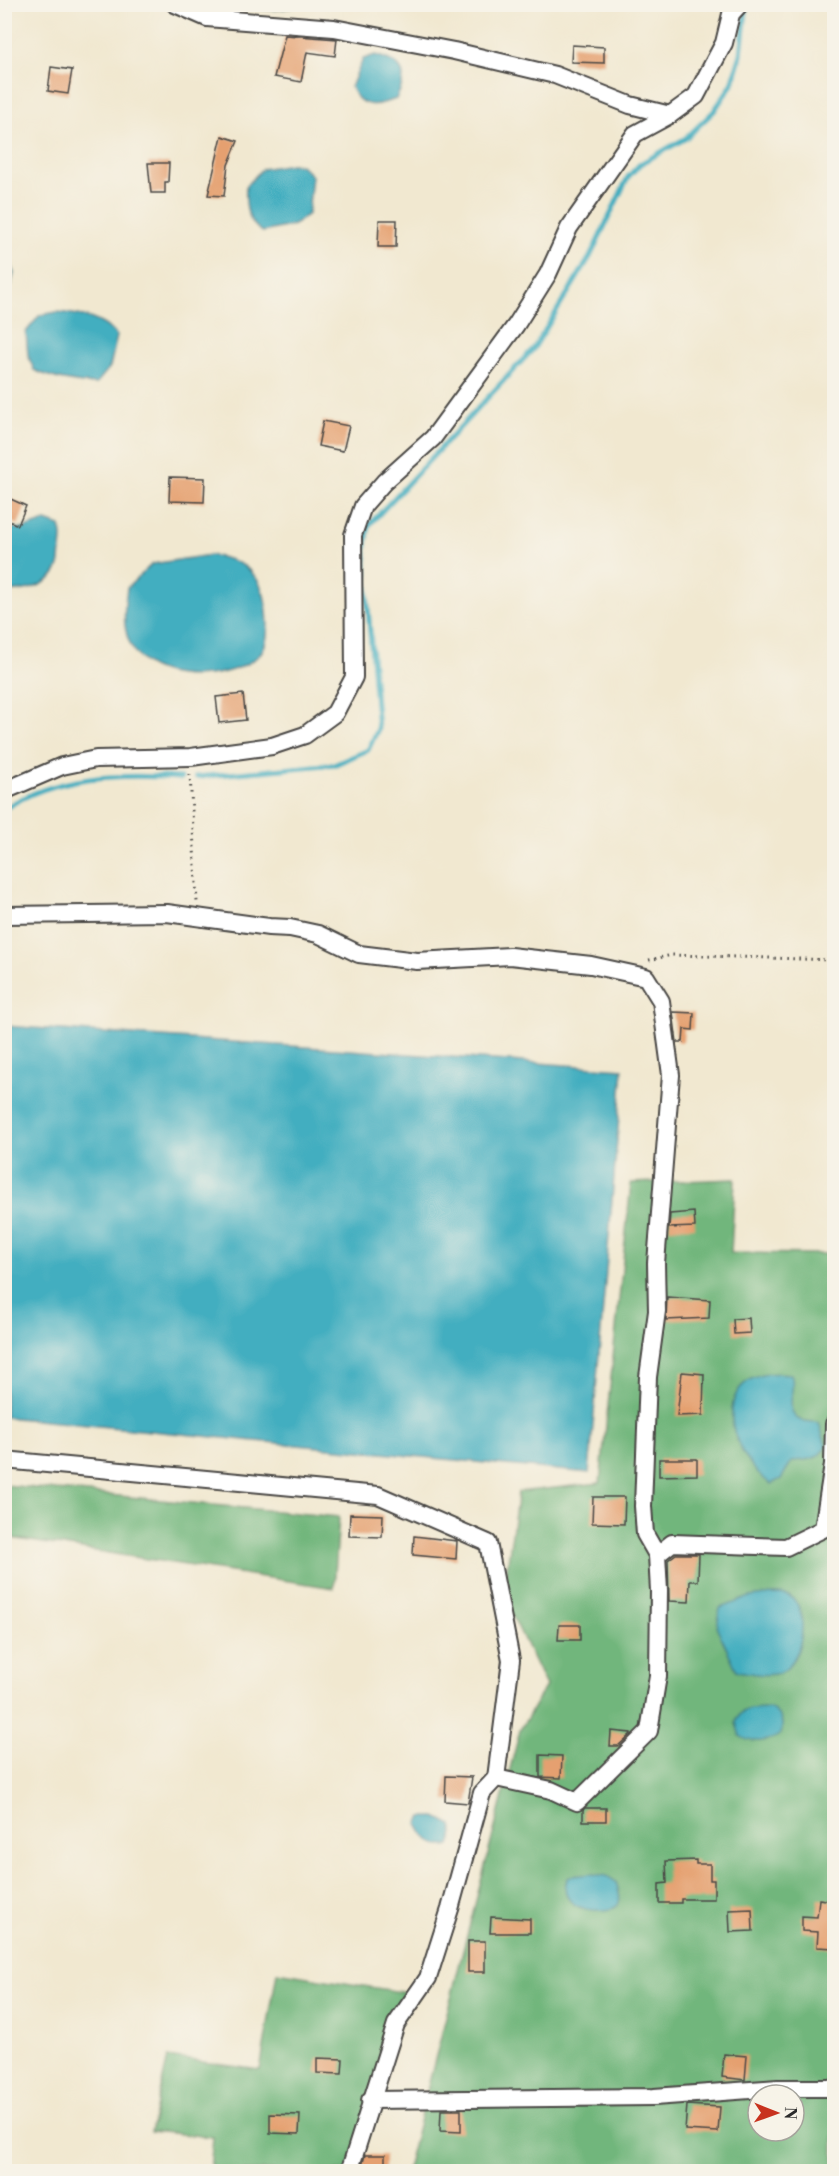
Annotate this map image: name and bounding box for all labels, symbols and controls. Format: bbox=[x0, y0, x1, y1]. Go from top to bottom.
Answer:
north arrow bbox=[746, 2083, 806, 2143]
text: N bbox=[780, 2107, 800, 2120]

